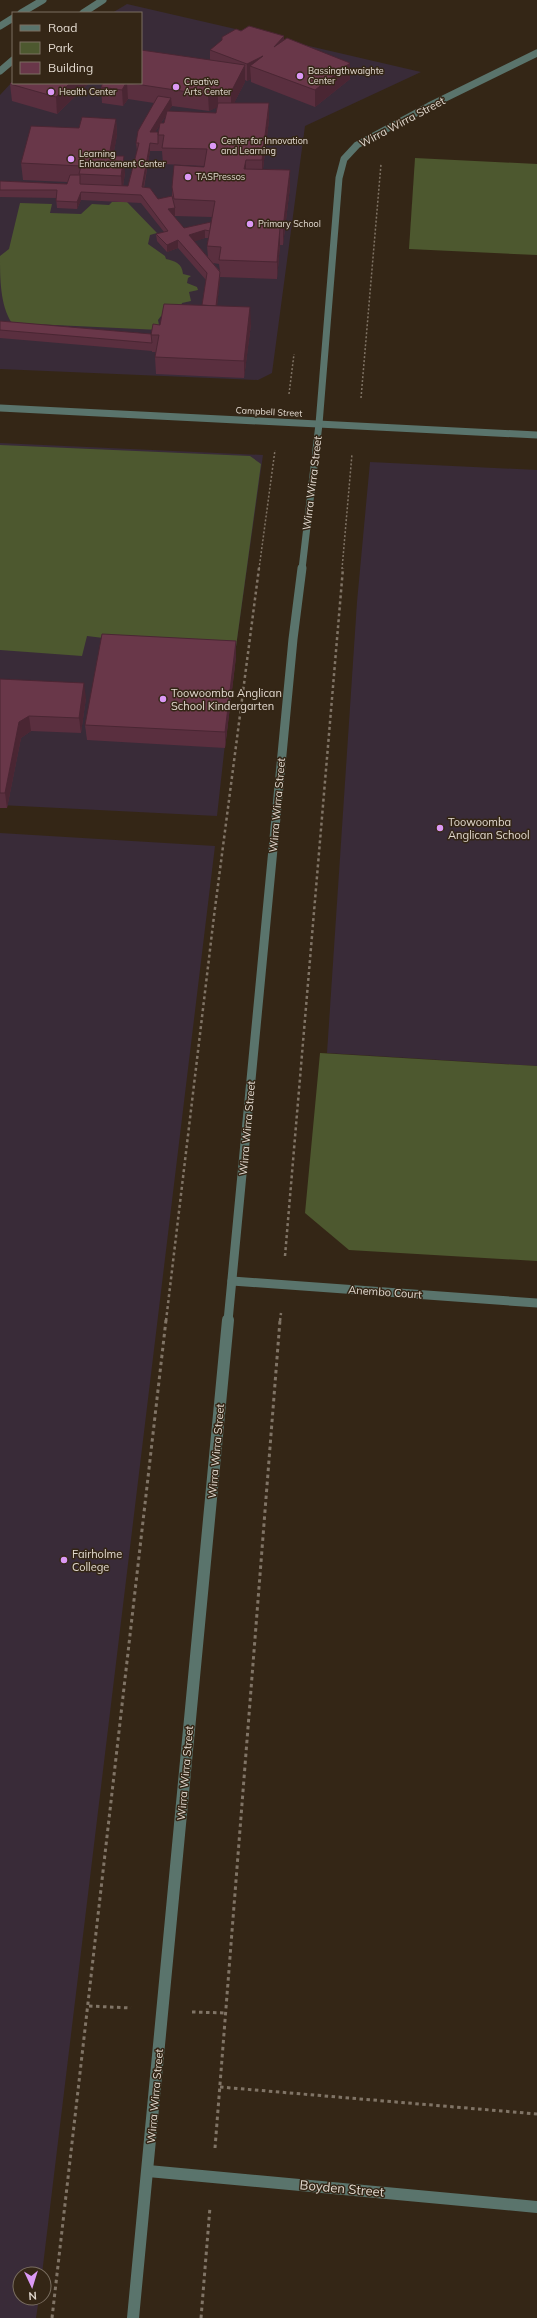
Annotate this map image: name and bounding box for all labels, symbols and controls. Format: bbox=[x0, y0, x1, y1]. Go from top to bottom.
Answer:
legend bbox=[12, 12, 142, 84]
text: Road bbox=[48, 20, 77, 35]
text: Park bbox=[48, 40, 74, 55]
text: Building bbox=[48, 60, 93, 75]
place label: Bassingthwaighte Center bbox=[308, 65, 384, 86]
marker: Bassingthwaighte Center bbox=[295, 71, 305, 81]
place label: Creative Arts Center bbox=[184, 76, 232, 97]
marker: Creative Arts Center bbox=[171, 82, 181, 92]
place label: Health Center bbox=[59, 86, 117, 97]
marker: Health Center bbox=[46, 87, 56, 97]
street label: Wirra Wirra Street bbox=[357, 93, 447, 150]
place label: Center for Innovation and Learning bbox=[221, 135, 308, 156]
marker: Center for Innovation and Learning bbox=[208, 141, 218, 151]
place label: Learning Enhancement Center bbox=[79, 148, 166, 169]
marker: Learning Enhancement Center bbox=[66, 154, 76, 164]
place label: TASPressos bbox=[196, 171, 245, 182]
marker: TASPressos bbox=[183, 172, 193, 182]
place label: Primary School bbox=[258, 218, 321, 230]
marker: Primary School bbox=[245, 219, 255, 229]
street label: Campbell Street bbox=[236, 404, 303, 419]
street label: Wirra Wirra Street bbox=[299, 435, 325, 531]
place label: Toowoomba Anglican School Kindergarten bbox=[171, 686, 282, 713]
marker: Toowoomba Anglican School Kindergarten bbox=[158, 694, 168, 704]
street label: Wirra Wirra Street bbox=[266, 757, 288, 853]
place label: Toowoomba Anglican School bbox=[448, 815, 530, 842]
marker: Toowoomba Anglican School bbox=[435, 823, 445, 833]
street label: Wirra Wirra Street bbox=[236, 1080, 258, 1176]
street label: Anembo Court bbox=[348, 1282, 422, 1302]
street label: Wirra Wirra Street bbox=[205, 1403, 227, 1499]
place label: Fairholme College bbox=[72, 1547, 122, 1574]
marker: Fairholme College bbox=[59, 1555, 69, 1565]
street label: Wirra Wirra Street bbox=[174, 1725, 196, 1821]
street label: Wirra Wirra Street bbox=[144, 2048, 166, 2144]
street label: Boyden Street bbox=[299, 2176, 385, 2200]
north arrow bbox=[12, 2266, 52, 2306]
text: N bbox=[28, 2289, 37, 2303]

